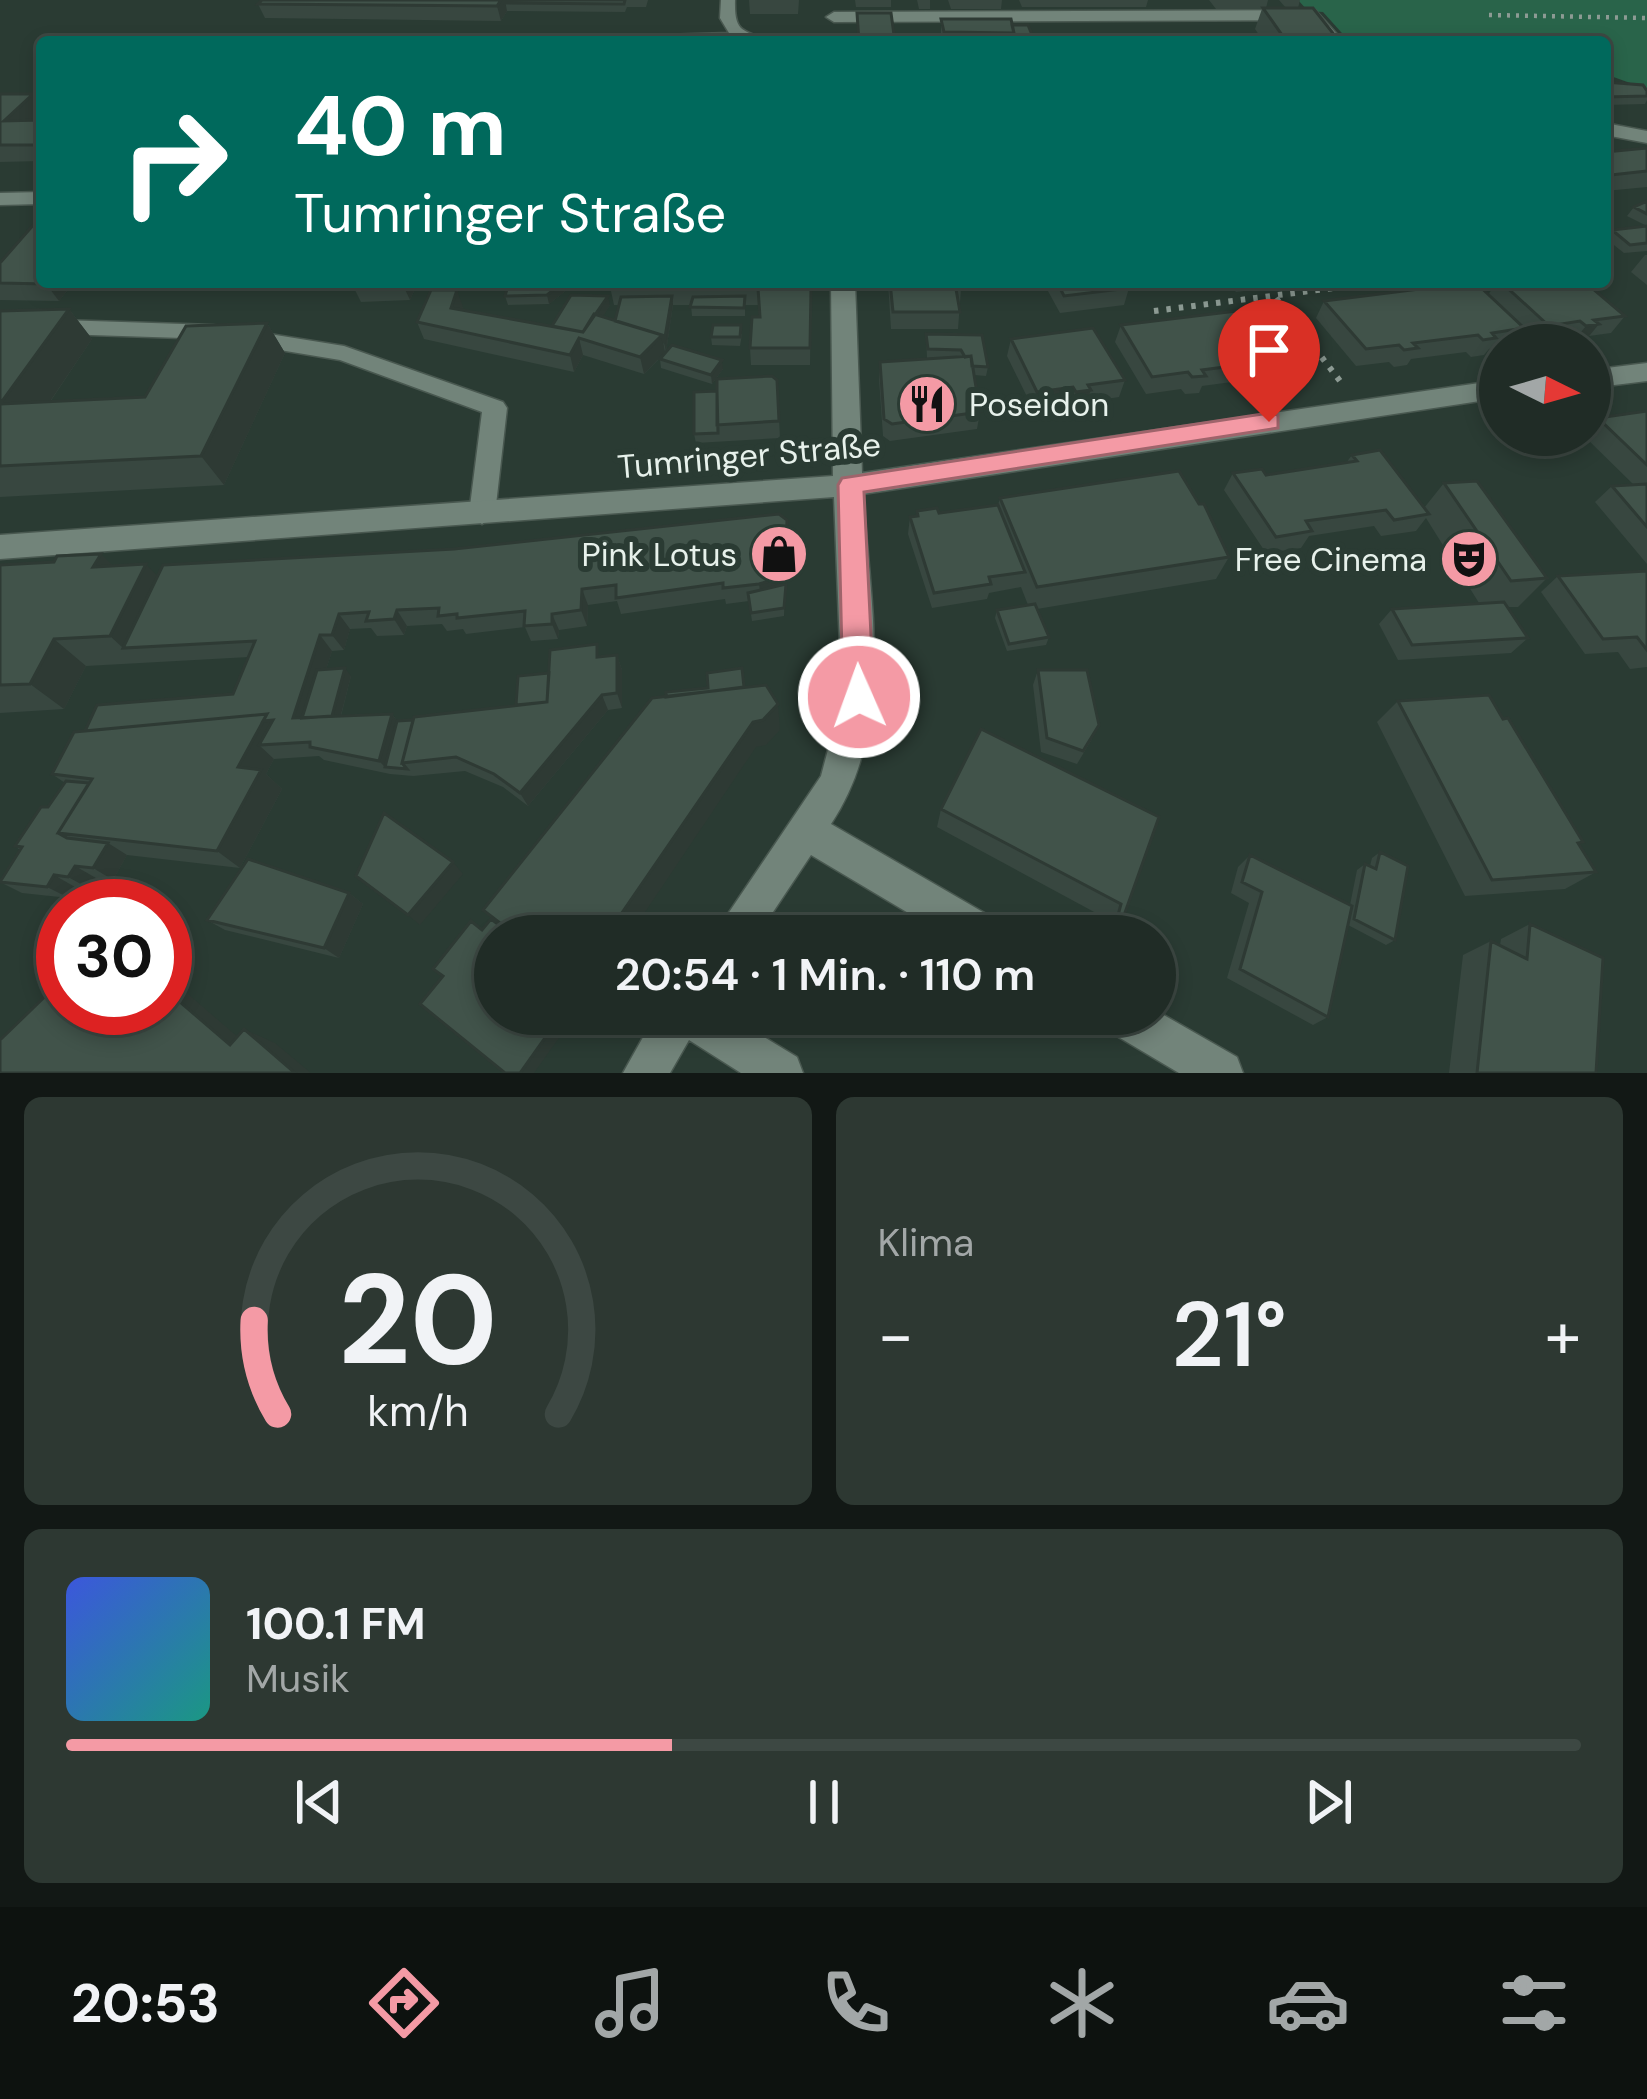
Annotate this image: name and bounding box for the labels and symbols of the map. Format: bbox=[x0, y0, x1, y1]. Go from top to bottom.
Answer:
pin bbox=[1218, 299, 1320, 422]
north arrow bbox=[1479, 324, 1611, 456]
restaurant icon: Poseidon bbox=[896, 373, 958, 435]
place label: Poseidon bbox=[969, 383, 1109, 426]
street label: Tumringer Straße bbox=[616, 423, 882, 488]
shop icon: Pink Lotus bbox=[748, 523, 810, 585]
theatre icon: Free Cinema bbox=[1438, 528, 1500, 590]
place label: Pink Lotus bbox=[582, 533, 737, 576]
place label: Free Cinema bbox=[1235, 538, 1427, 581]
position arrow bbox=[796, 634, 922, 760]
speed limit sign: 30 bbox=[36, 879, 192, 1035]

